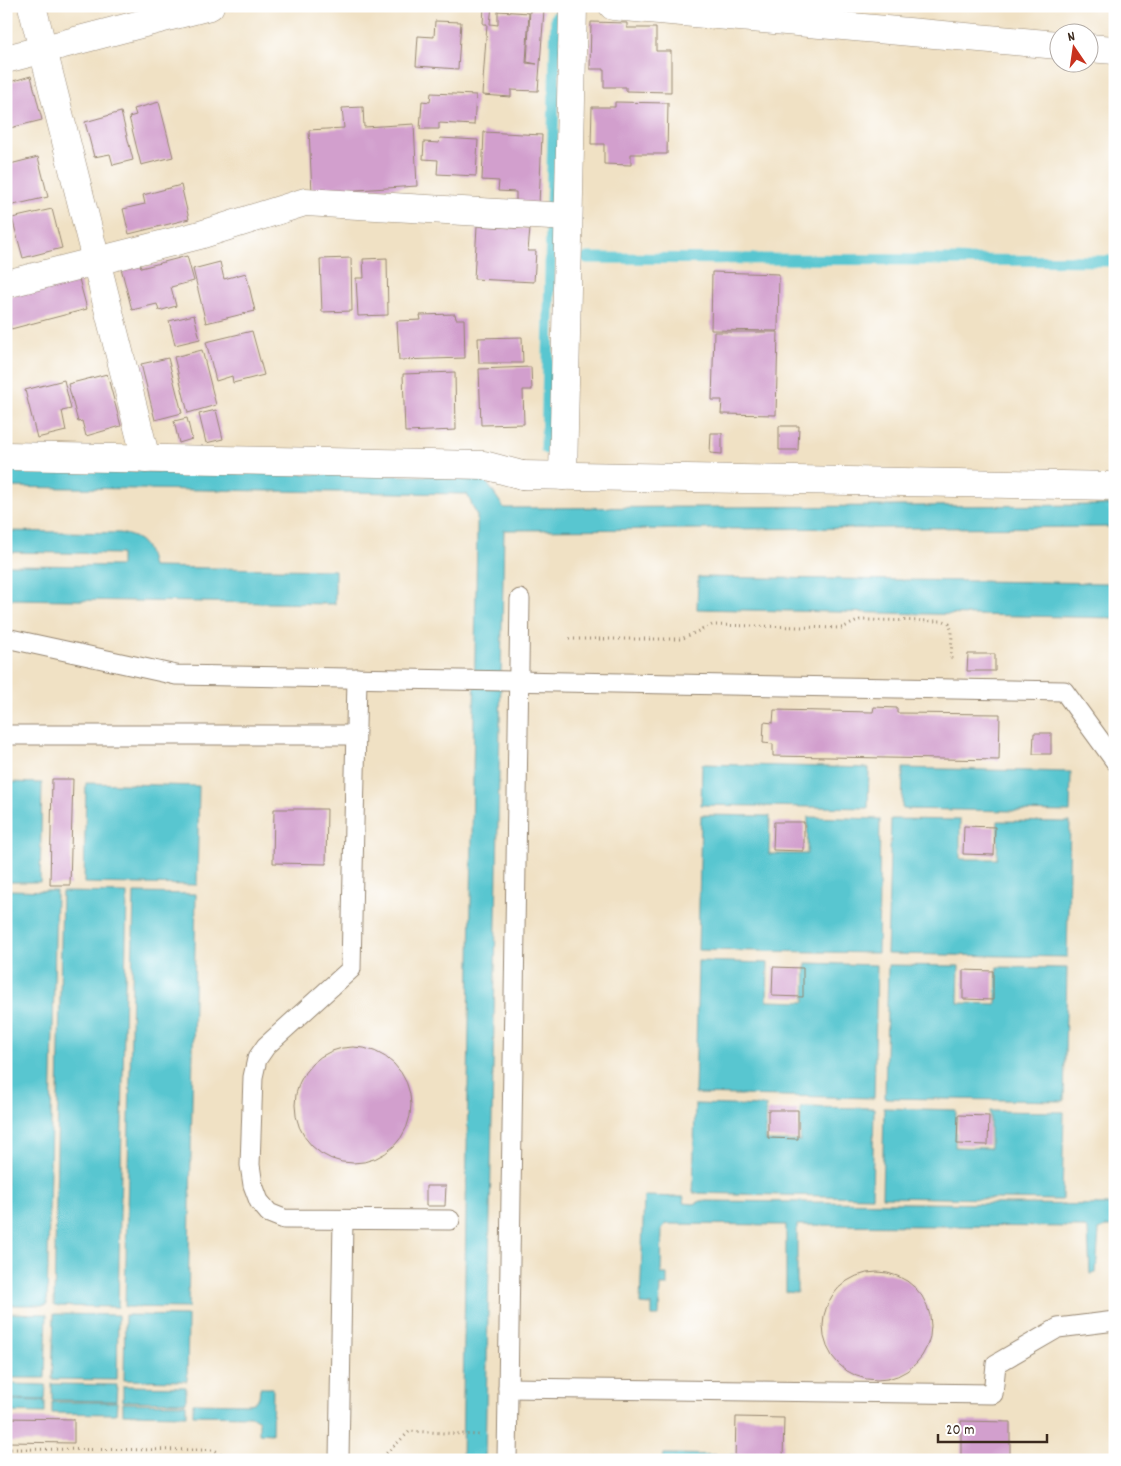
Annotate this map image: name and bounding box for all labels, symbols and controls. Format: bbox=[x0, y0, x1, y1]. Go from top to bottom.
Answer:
north arrow bbox=[1048, 22, 1098, 72]
text: N bbox=[1066, 27, 1077, 48]
scale bar bbox=[938, 1411, 1047, 1443]
text: 20 m bbox=[946, 1420, 974, 1442]

